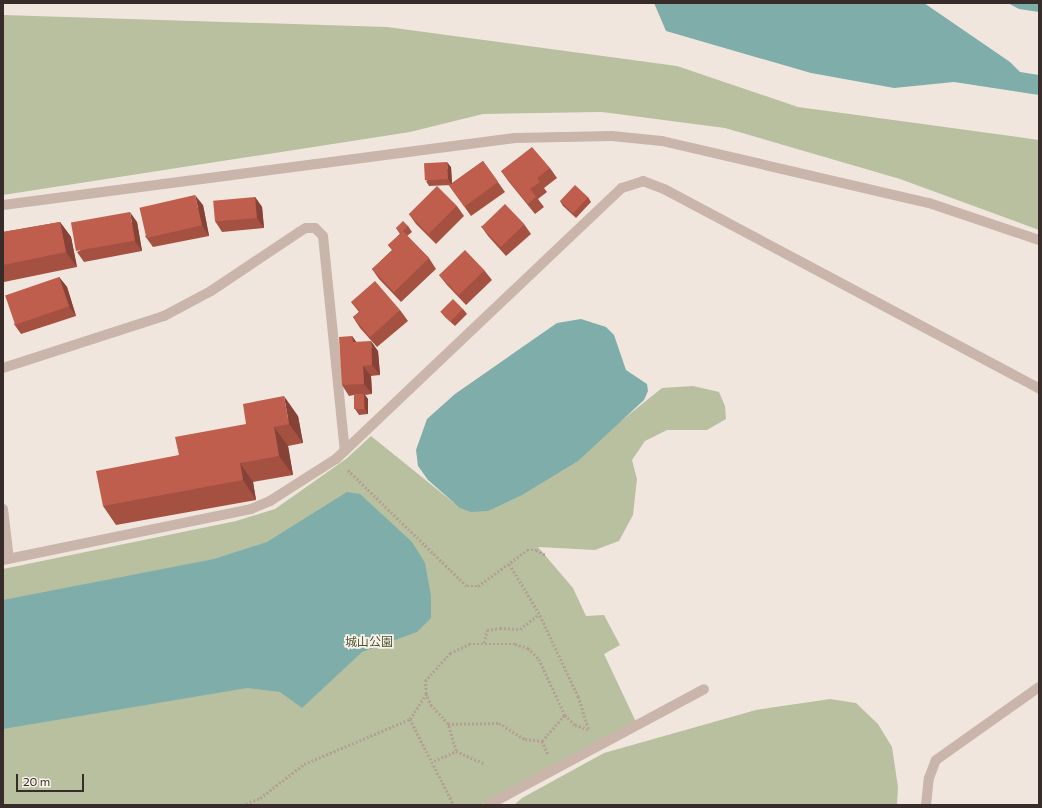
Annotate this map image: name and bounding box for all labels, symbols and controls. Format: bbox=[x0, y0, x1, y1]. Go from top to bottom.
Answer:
park label: 城山公園 bbox=[345, 635, 393, 649]
scale bar bbox=[18, 766, 86, 792]
text: 20 m bbox=[23, 774, 50, 788]

